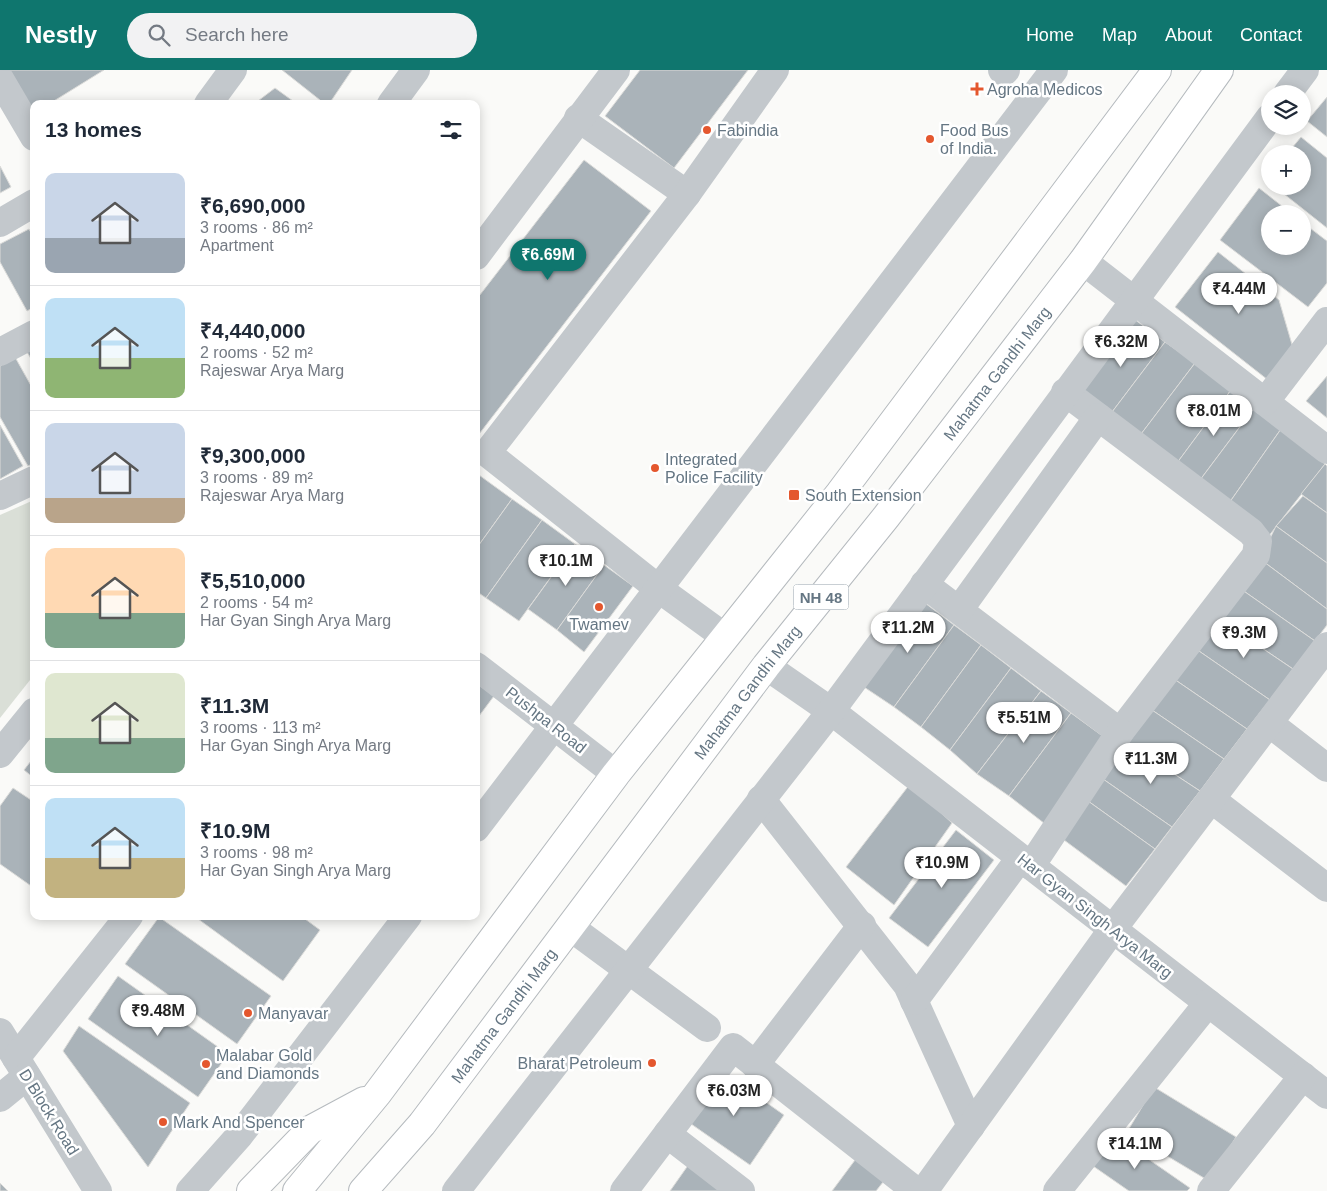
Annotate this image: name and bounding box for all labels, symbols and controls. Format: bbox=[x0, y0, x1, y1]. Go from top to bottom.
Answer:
search box bbox=[127, 13, 477, 58]
text: Nestly bbox=[25, 21, 97, 48]
icon: search bbox=[145, 21, 173, 49]
text: Search here bbox=[185, 24, 289, 45]
text: Home bbox=[1026, 25, 1074, 45]
text: Map bbox=[1102, 25, 1137, 45]
text: About bbox=[1165, 25, 1212, 45]
text: Contact bbox=[1240, 25, 1302, 45]
place label: Agroha Medicos bbox=[987, 81, 1103, 98]
marker: Agroha Medicos bbox=[971, 83, 983, 95]
map controls bbox=[1261, 85, 1311, 255]
button: layers bbox=[1261, 85, 1311, 135]
icon: filters bbox=[437, 116, 465, 144]
text: 13 homes bbox=[45, 118, 142, 141]
place label: Fabindia bbox=[717, 122, 778, 139]
place label: Food Bus of India. bbox=[940, 122, 1008, 157]
marker: Fabindia bbox=[701, 124, 713, 136]
marker: Food Bus of India. bbox=[924, 133, 936, 145]
button: + bbox=[1261, 145, 1311, 195]
icon: home bbox=[85, 193, 145, 253]
text: ₹6,690,000 bbox=[200, 194, 305, 217]
button: − bbox=[1261, 205, 1311, 255]
text: 3 rooms · 86 m² bbox=[200, 219, 313, 236]
text: Apartment bbox=[200, 237, 274, 254]
pin: ₹6.69M bbox=[507, 238, 589, 281]
text: ₹6.69M bbox=[521, 246, 575, 263]
pin: ₹4.44M bbox=[1198, 272, 1280, 315]
text: ₹4.44M bbox=[1212, 280, 1266, 297]
street label: Mahatma Gandhi Marg bbox=[940, 303, 1053, 443]
icon: home bbox=[85, 318, 145, 378]
text: ₹4,440,000 bbox=[200, 319, 305, 342]
pin: ₹6.32M bbox=[1080, 326, 1162, 368]
text: ₹6.32M bbox=[1094, 333, 1148, 350]
text: 2 rooms · 52 m² bbox=[200, 344, 313, 361]
text: Rajeswar Arya Marg bbox=[200, 362, 344, 379]
pin: ₹8.01M bbox=[1173, 394, 1255, 437]
text: ₹8.01M bbox=[1187, 402, 1241, 419]
icon: home bbox=[85, 443, 145, 503]
text: ₹9,300,000 bbox=[200, 444, 305, 467]
place label: Integrated Police Facility bbox=[665, 451, 763, 486]
marker: Integrated Police Facility bbox=[649, 462, 661, 474]
text: 3 rooms · 89 m² bbox=[200, 469, 313, 486]
text: Rajeswar Arya Marg bbox=[200, 487, 344, 504]
place label: South Extension bbox=[805, 487, 922, 504]
marker: South Extension bbox=[787, 488, 801, 502]
pin: ₹10.1M bbox=[525, 544, 607, 587]
text: ₹10.1M bbox=[539, 552, 593, 569]
icon: home bbox=[85, 568, 145, 628]
text: ₹5,510,000 bbox=[200, 569, 305, 592]
road number: NH 48 bbox=[794, 584, 848, 610]
text: 2 rooms · 54 m² bbox=[200, 594, 313, 611]
marker: Twamev bbox=[593, 601, 605, 613]
text: Har Gyan Singh Arya Marg bbox=[200, 612, 391, 629]
pin: ₹11.2M bbox=[867, 612, 949, 654]
place label: Twamev bbox=[569, 616, 629, 633]
pin: ₹9.3M bbox=[1209, 616, 1279, 659]
text: ₹11.2M bbox=[882, 619, 934, 636]
street label: Mahatma Gandhi Marg bbox=[691, 622, 804, 762]
text: ₹9.3M bbox=[1222, 624, 1266, 641]
street label: Pushpa Road bbox=[503, 683, 589, 757]
icon: home bbox=[85, 693, 145, 753]
text: ₹11.3M bbox=[200, 694, 269, 717]
pin: ₹5.51M bbox=[983, 702, 1065, 744]
text: ₹5.51M bbox=[997, 709, 1051, 726]
text: 3 rooms · 113 m² bbox=[200, 719, 321, 736]
text: Har Gyan Singh Arya Marg bbox=[200, 737, 391, 754]
pin: ₹11.3M bbox=[1110, 742, 1192, 785]
text: ₹11.3M bbox=[1125, 750, 1177, 767]
icon: home bbox=[85, 818, 145, 878]
text: ₹10.9M bbox=[200, 819, 270, 842]
text: 3 rooms · 98 m² bbox=[200, 844, 313, 861]
pin: ₹10.9M bbox=[901, 846, 983, 889]
street label: Har Gyan Singh Arya Marg bbox=[1014, 850, 1176, 982]
text: ₹10.9M bbox=[915, 854, 969, 871]
text: Har Gyan Singh Arya Marg bbox=[200, 862, 391, 879]
street label: Mahatma Gandhi Marg bbox=[448, 945, 559, 1086]
pin: ₹9.48M bbox=[117, 994, 199, 1037]
text: ₹9.48M bbox=[131, 1002, 185, 1019]
place label: Manyavar bbox=[258, 1005, 329, 1022]
marker: Manyavar bbox=[242, 1007, 254, 1019]
place label: Malabar Gold and Diamonds bbox=[216, 1047, 319, 1082]
place label: Bharat Petroleum bbox=[517, 1055, 642, 1072]
marker: Bharat Petroleum bbox=[646, 1057, 658, 1069]
marker: Malabar Gold and Diamonds bbox=[200, 1058, 212, 1070]
street label: D Block Road bbox=[16, 1066, 82, 1158]
pin: ₹6.03M bbox=[693, 1074, 775, 1117]
text: ₹6.03M bbox=[707, 1082, 761, 1099]
place label: Mark And Spencer bbox=[173, 1114, 305, 1131]
marker: Mark And Spencer bbox=[157, 1116, 169, 1128]
pin: ₹14.1M bbox=[1094, 1128, 1176, 1170]
text: ₹14.1M bbox=[1108, 1135, 1162, 1152]

